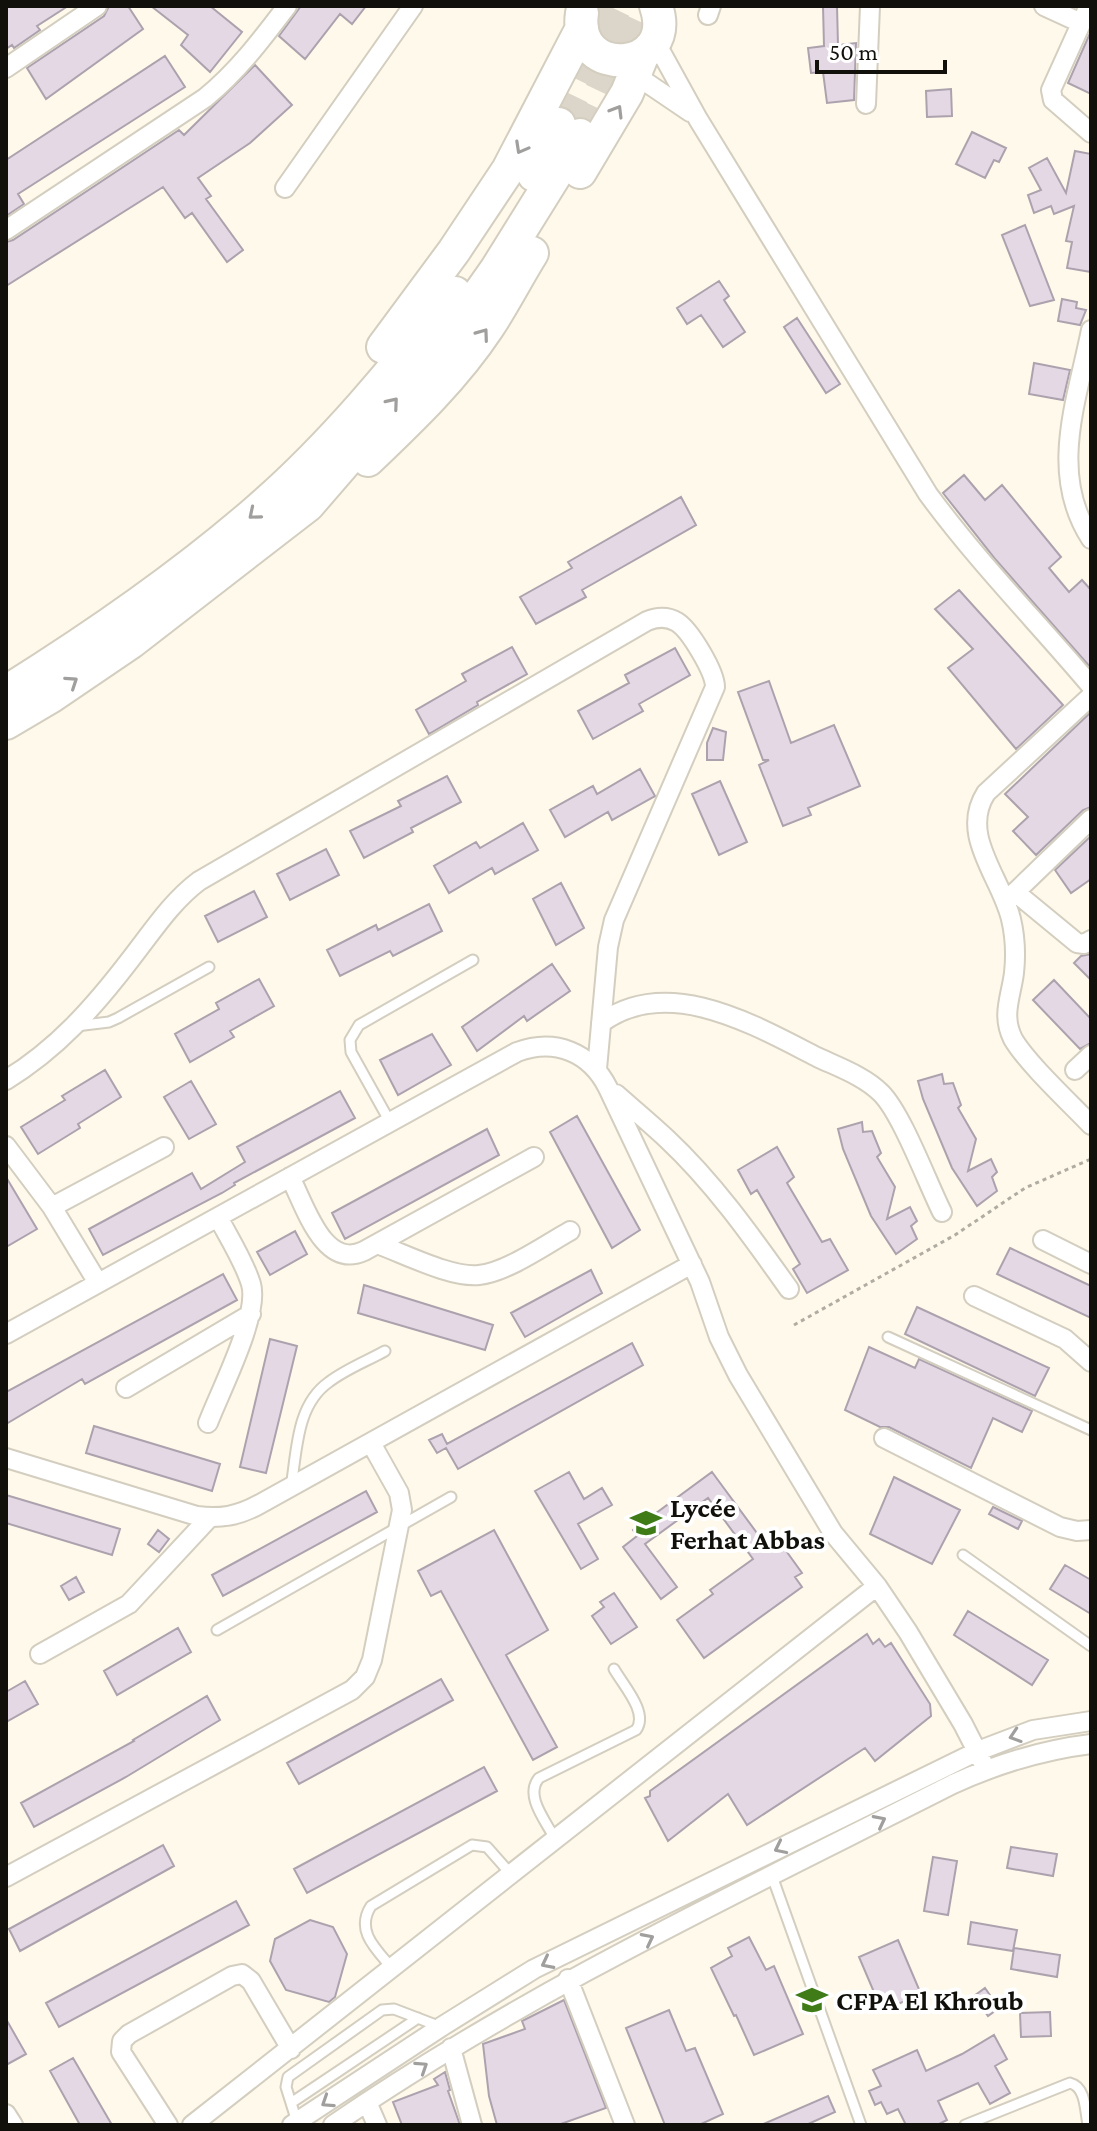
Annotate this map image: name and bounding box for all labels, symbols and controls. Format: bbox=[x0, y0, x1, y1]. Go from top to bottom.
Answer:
scale bar bbox=[817, 24, 945, 74]
text: 50 m bbox=[829, 38, 878, 65]
one-way arrow bbox=[607, 105, 622, 120]
one-way arrow bbox=[515, 139, 531, 154]
one-way arrow bbox=[473, 328, 487, 342]
one-way arrow bbox=[383, 397, 398, 412]
one-way arrow bbox=[249, 504, 263, 518]
one-way arrow bbox=[64, 677, 78, 692]
place label: Lycée Ferhat Abbas bbox=[670, 1492, 825, 1555]
school or university icon: Lycée Ferhat Abbas bbox=[629, 1506, 663, 1540]
one-way arrow bbox=[1008, 1727, 1022, 1743]
one-way arrow bbox=[871, 1815, 886, 1831]
one-way arrow bbox=[774, 1838, 789, 1854]
one-way arrow bbox=[639, 1933, 654, 1948]
one-way arrow bbox=[540, 1953, 555, 1969]
school or university icon: CFPA El Khroub bbox=[795, 1983, 829, 2017]
place label: CFPA El Khroub bbox=[836, 1985, 1024, 2016]
one-way arrow bbox=[413, 2061, 427, 2076]
one-way arrow bbox=[322, 2092, 336, 2107]

